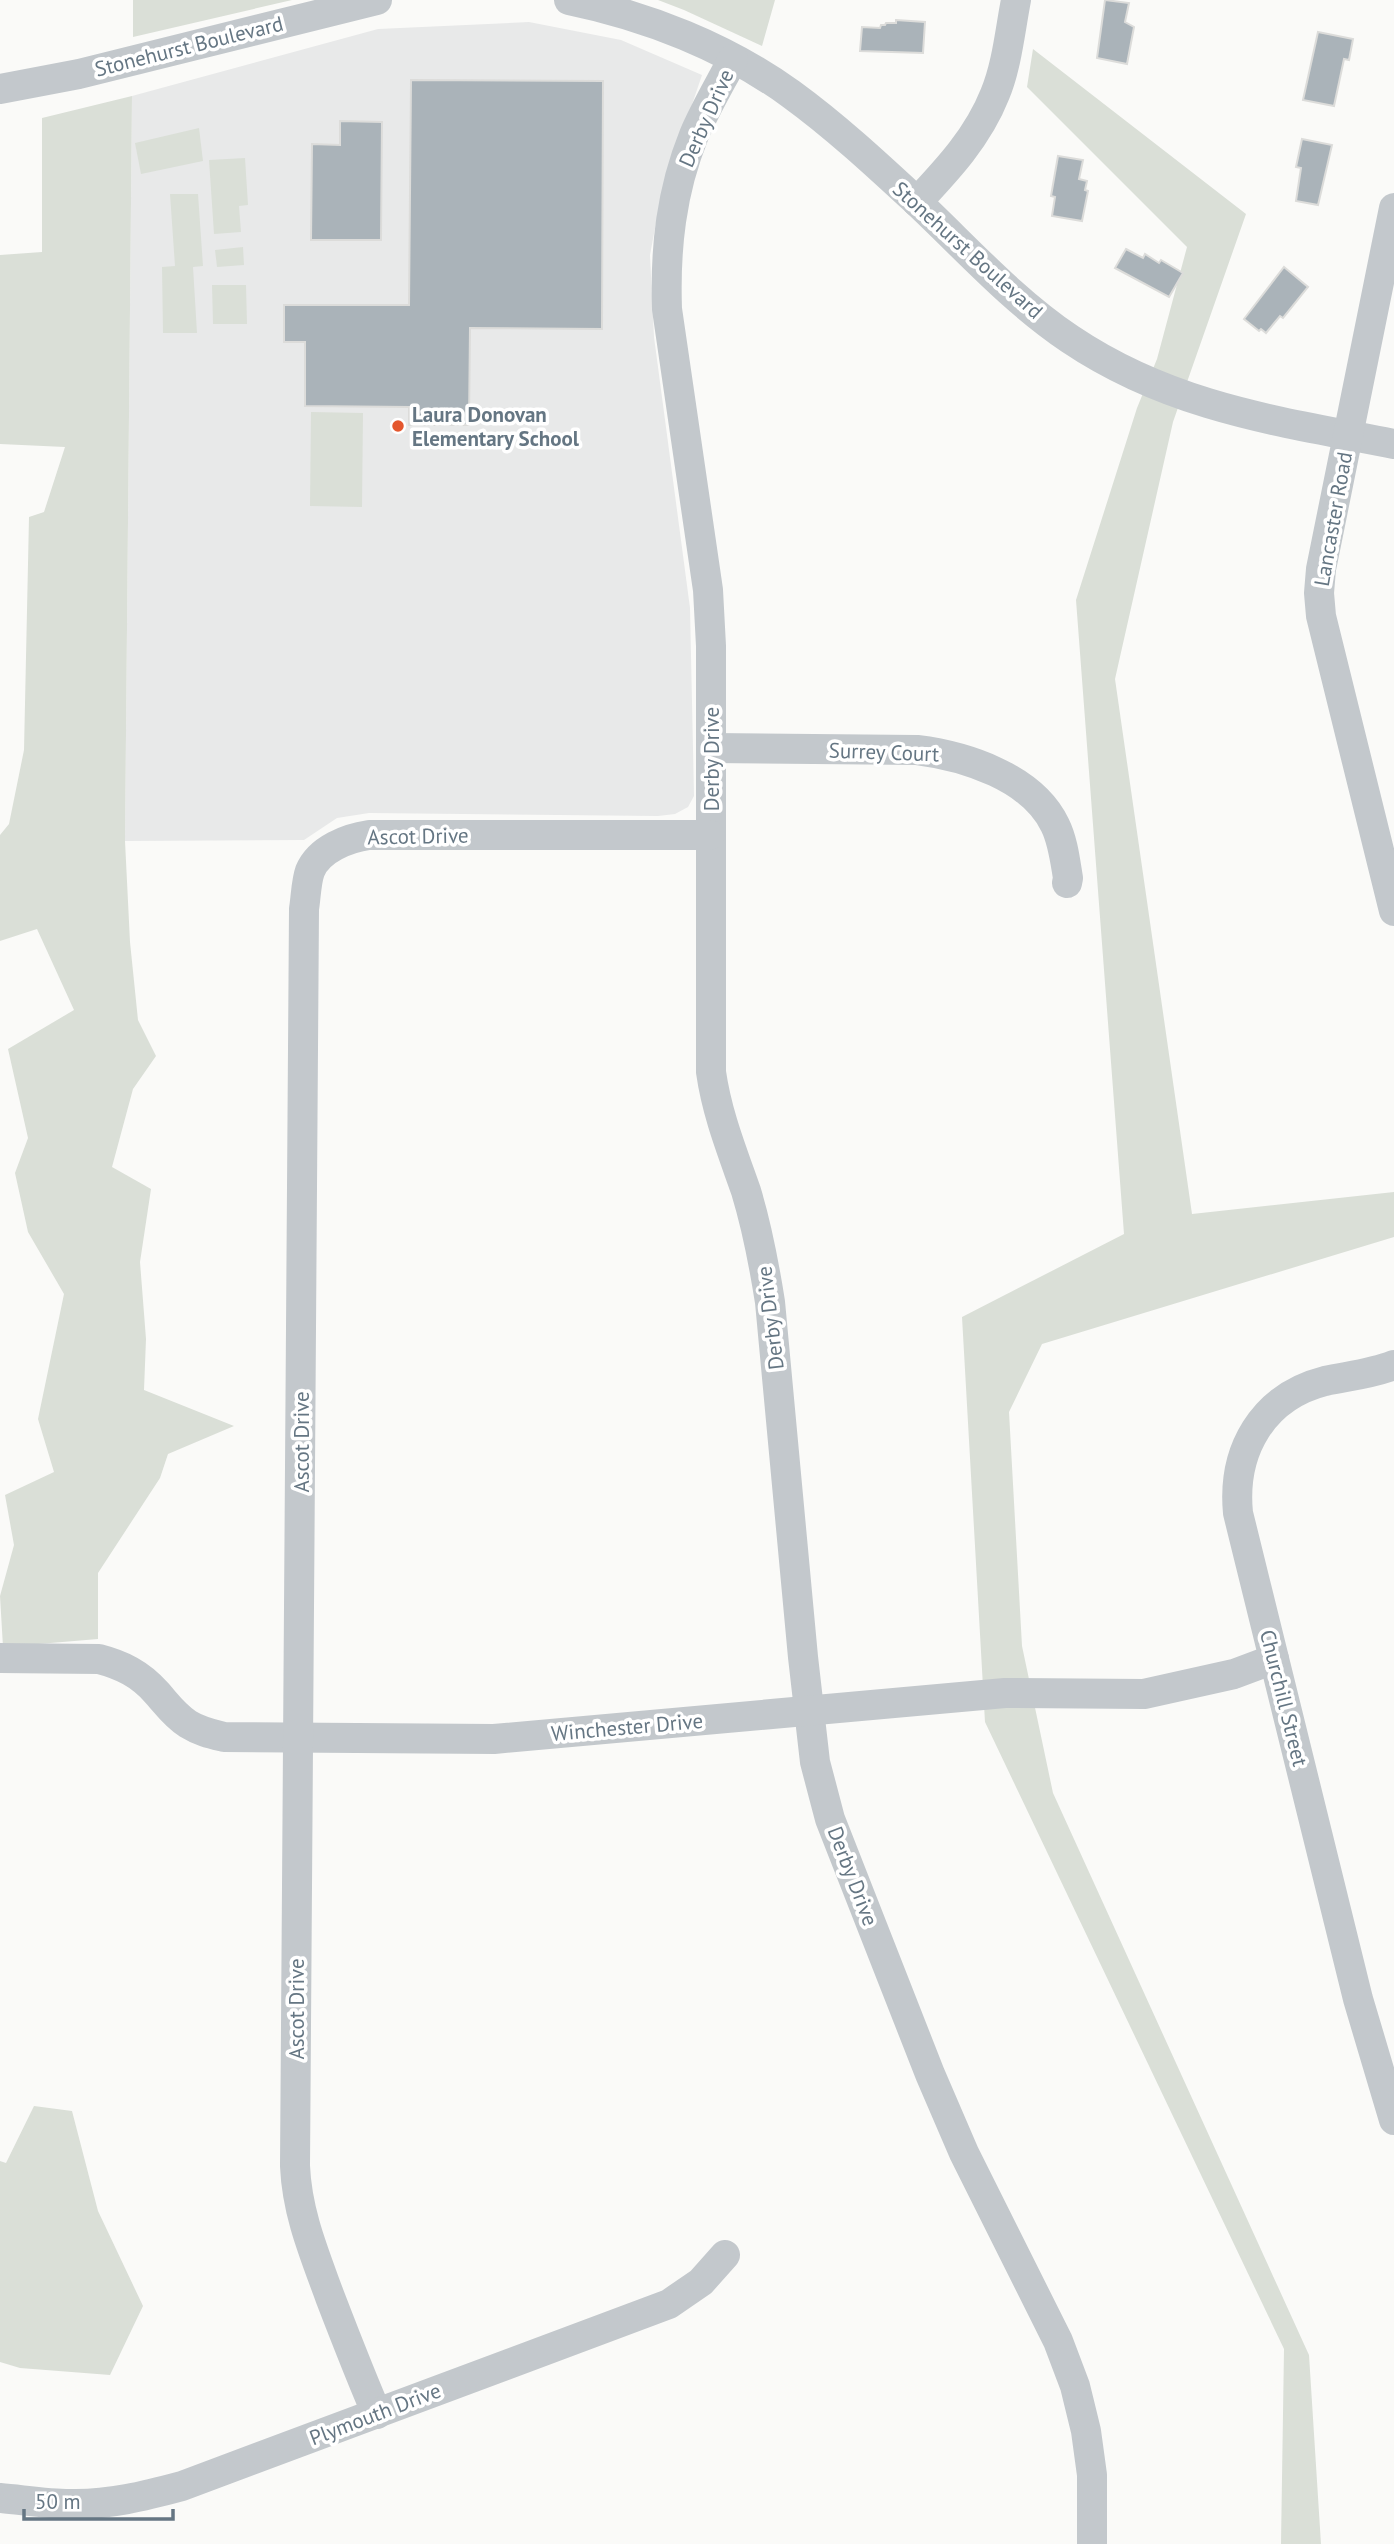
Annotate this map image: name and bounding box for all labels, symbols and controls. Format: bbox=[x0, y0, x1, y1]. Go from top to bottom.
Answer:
street label: Stonehurst Boulevard bbox=[92, 10, 286, 82]
street label: Derby Drive bbox=[672, 65, 740, 171]
street label: Stonehurst Boulevard bbox=[887, 175, 1049, 325]
place label: Laura Donovan Elementary School bbox=[412, 401, 580, 452]
marker: Laura Donovan Elementary School bbox=[390, 418, 406, 434]
street label: Lancaster Road bbox=[1308, 450, 1358, 588]
street label: Derby Drive bbox=[698, 707, 725, 811]
street label: Surrey Court bbox=[828, 737, 940, 767]
street label: Ascot Drive bbox=[367, 822, 469, 850]
street label: Derby Drive bbox=[750, 1265, 790, 1371]
street label: Ascot Drive bbox=[288, 1391, 315, 1493]
street label: Churchill Street bbox=[1254, 1627, 1314, 1769]
street label: Winchester Drive bbox=[550, 1707, 704, 1747]
street label: Derby Drive bbox=[822, 1822, 884, 1930]
street label: Ascot Drive bbox=[283, 1958, 310, 2060]
street label: Plymouth Drive bbox=[305, 2377, 445, 2451]
scale bar bbox=[24, 2478, 173, 2522]
text: 50 m bbox=[35, 2488, 81, 2515]

